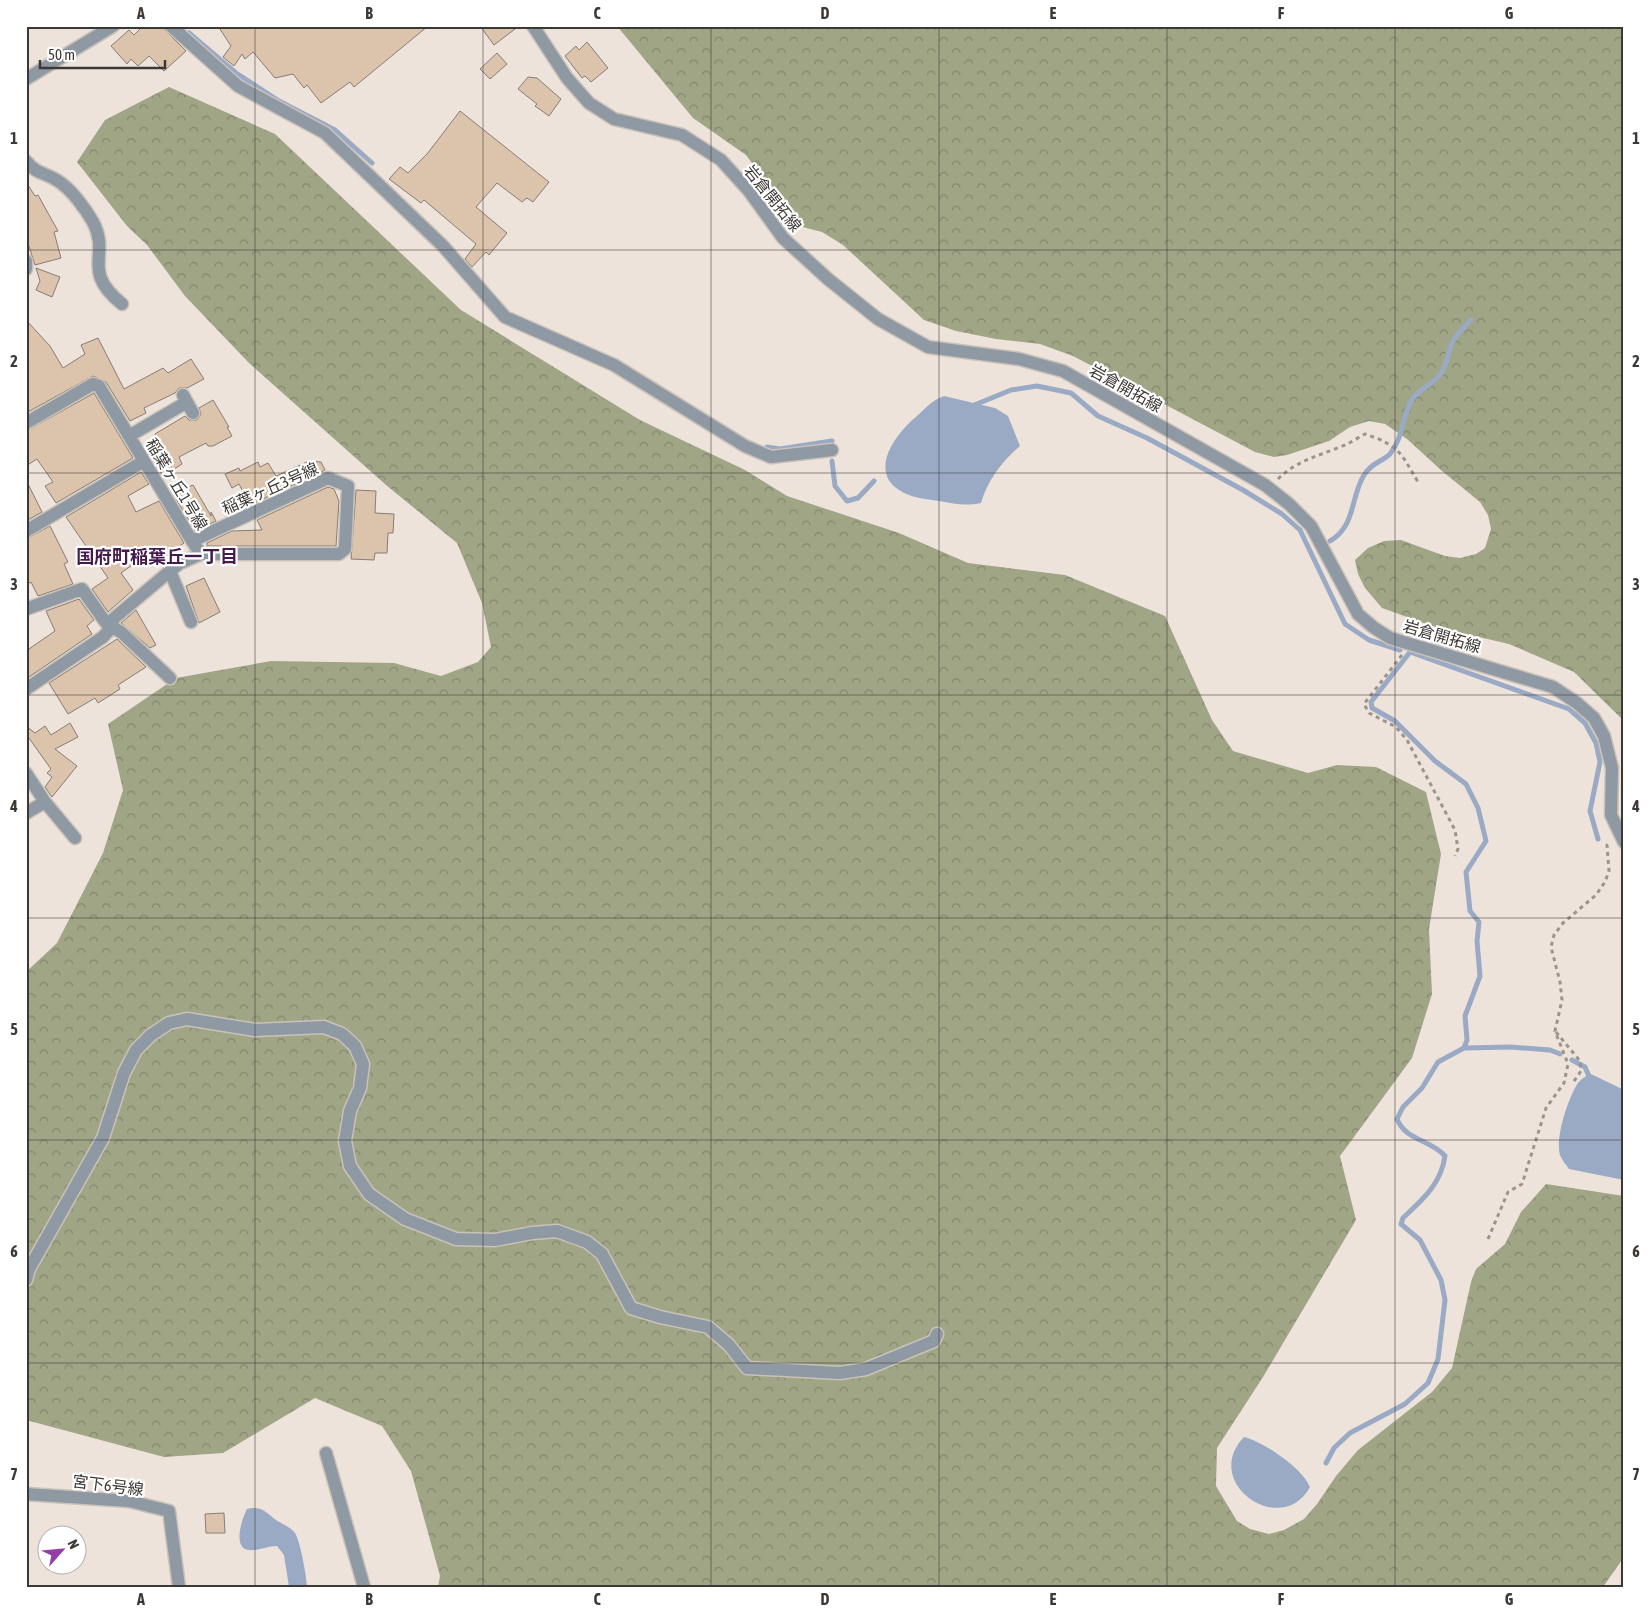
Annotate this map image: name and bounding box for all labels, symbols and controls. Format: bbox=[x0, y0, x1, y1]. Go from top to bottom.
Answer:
text: A bbox=[136, 4, 145, 22]
text: B bbox=[365, 4, 373, 22]
text: C bbox=[593, 4, 601, 22]
text: D bbox=[821, 4, 830, 22]
text: E bbox=[1050, 4, 1057, 22]
text: F bbox=[1278, 4, 1285, 22]
text: G bbox=[1505, 4, 1514, 22]
scale bar bbox=[40, 38, 165, 70]
text: 50 m bbox=[48, 46, 75, 63]
text: 1 bbox=[10, 129, 18, 147]
text: 1 bbox=[1632, 129, 1640, 147]
street label: 岩倉開拓線 bbox=[741, 161, 805, 235]
text: 2 bbox=[10, 352, 18, 370]
text: 2 bbox=[1632, 352, 1640, 370]
street label: 岩倉開拓線 bbox=[1087, 361, 1165, 415]
street label: 稲葉ヶ丘1号線 bbox=[143, 435, 211, 533]
street label: 稲葉ヶ丘3号線 bbox=[219, 459, 321, 517]
district label: 国府町稲葉丘一丁目 bbox=[76, 546, 238, 567]
text: 3 bbox=[10, 575, 18, 593]
text: 3 bbox=[1632, 575, 1640, 593]
street label: 岩倉開拓線 bbox=[1401, 616, 1483, 656]
text: 4 bbox=[9, 797, 18, 815]
text: 4 bbox=[1631, 797, 1640, 815]
text: 5 bbox=[10, 1020, 18, 1038]
text: 5 bbox=[1632, 1020, 1640, 1038]
text: 6 bbox=[10, 1242, 18, 1260]
text: 6 bbox=[1632, 1242, 1640, 1260]
text: 7 bbox=[10, 1465, 18, 1483]
text: 7 bbox=[1632, 1465, 1640, 1483]
street label: 宮下6号線 bbox=[71, 1472, 145, 1498]
north arrow bbox=[38, 1526, 88, 1576]
text: N bbox=[65, 1537, 83, 1551]
text: A bbox=[136, 1590, 145, 1608]
text: B bbox=[365, 1590, 373, 1608]
text: C bbox=[593, 1590, 601, 1608]
text: D bbox=[821, 1590, 830, 1608]
text: E bbox=[1050, 1590, 1057, 1608]
text: F bbox=[1278, 1590, 1285, 1608]
text: G bbox=[1505, 1590, 1514, 1608]

